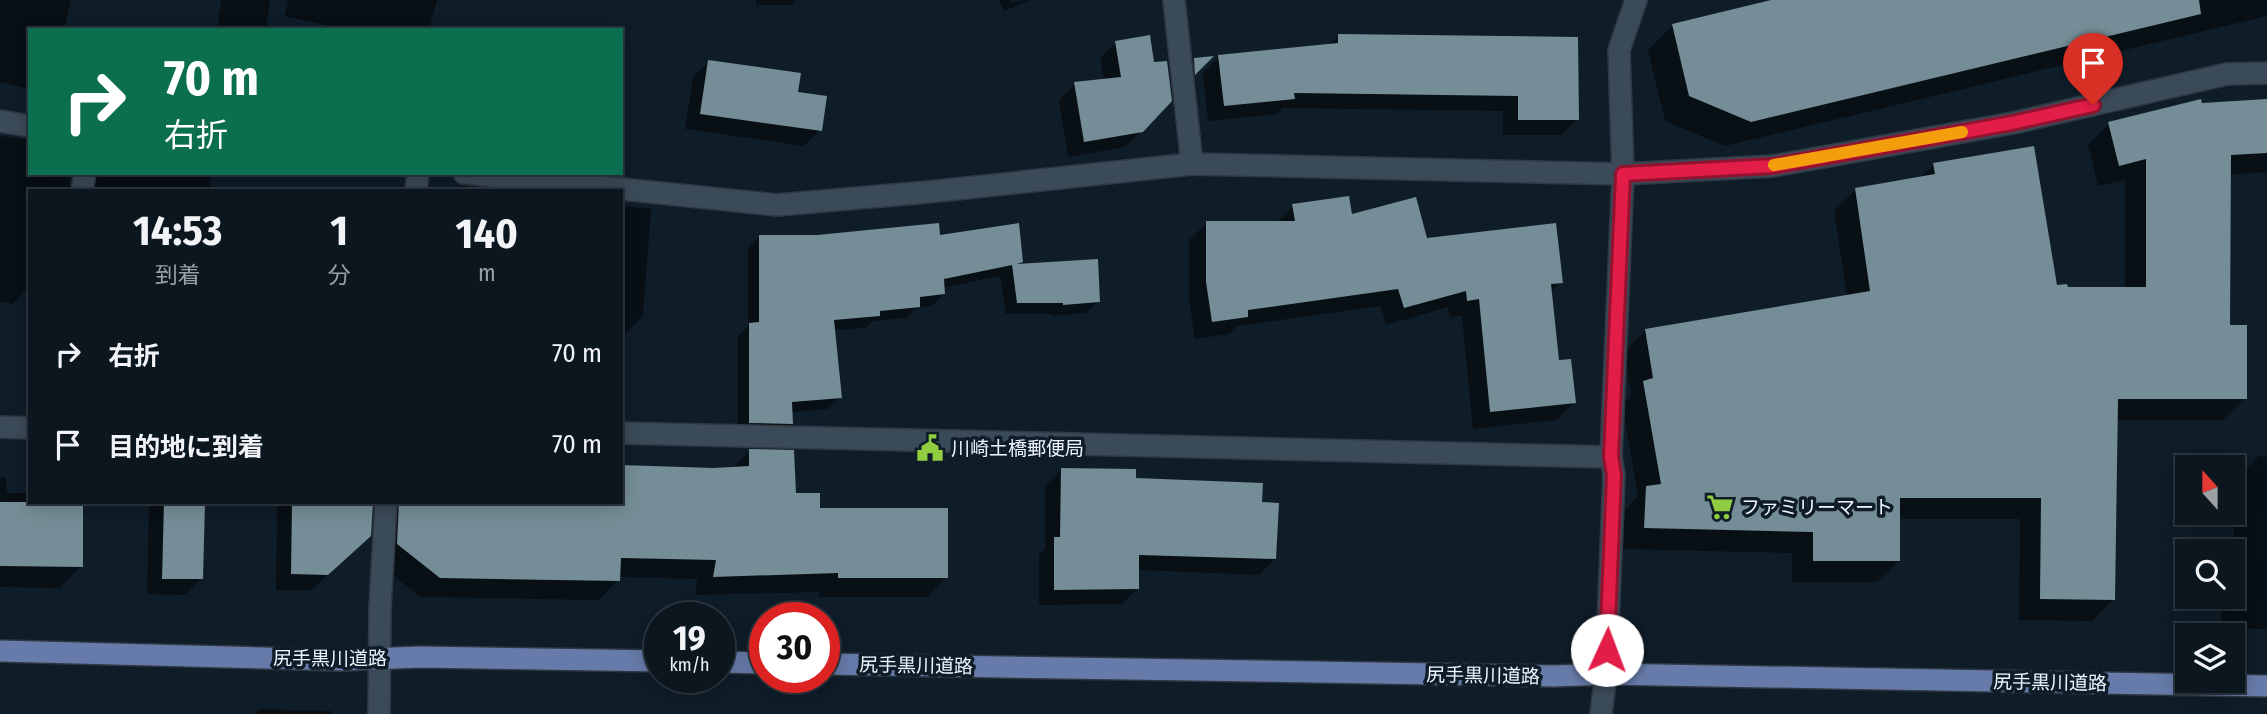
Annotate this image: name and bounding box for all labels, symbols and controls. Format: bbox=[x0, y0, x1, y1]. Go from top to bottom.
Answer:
pin bbox=[2063, 33, 2123, 105]
icon: arrive bbox=[2074, 44, 2112, 82]
text: 70 m bbox=[164, 49, 259, 108]
icon: right bbox=[49, 56, 140, 147]
text: 右折 bbox=[164, 116, 228, 154]
text: 14:53 bbox=[133, 206, 222, 256]
text: 1 bbox=[330, 206, 348, 256]
text: 140 bbox=[456, 209, 518, 259]
text: m bbox=[478, 259, 496, 287]
text: 到着 bbox=[155, 261, 201, 289]
text: 分 bbox=[328, 261, 351, 289]
icon: right bbox=[49, 335, 87, 373]
text: 70 m bbox=[552, 338, 602, 369]
text: 右折 bbox=[108, 341, 160, 372]
icon: arrive bbox=[49, 426, 87, 464]
text: 70 m bbox=[552, 429, 602, 460]
text: 目的地に到着 bbox=[108, 432, 264, 463]
public building icon: 川崎土橋郵便局 bbox=[915, 433, 945, 463]
place label: 川崎土橋郵便局 bbox=[951, 437, 1084, 460]
north arrow bbox=[2175, 455, 2245, 525]
map controls bbox=[2175, 455, 2245, 693]
supermarket icon: ファミリーマート bbox=[1705, 492, 1735, 522]
place label: ファミリーマート bbox=[1741, 496, 1893, 519]
button: search bbox=[2175, 539, 2245, 609]
speed limit sign: 30 bbox=[749, 602, 840, 693]
position arrow bbox=[1570, 613, 1644, 687]
text: 19 bbox=[673, 617, 706, 659]
button: layers bbox=[2175, 623, 2245, 693]
street label: 尻手黒川道路 bbox=[273, 647, 387, 670]
street label: 尻手黒川道路 bbox=[859, 653, 973, 678]
text: km/h bbox=[669, 654, 710, 676]
street label: 尻手黒川道路 bbox=[1426, 663, 1540, 688]
street label: 尻手黒川道路 bbox=[1993, 670, 2107, 695]

